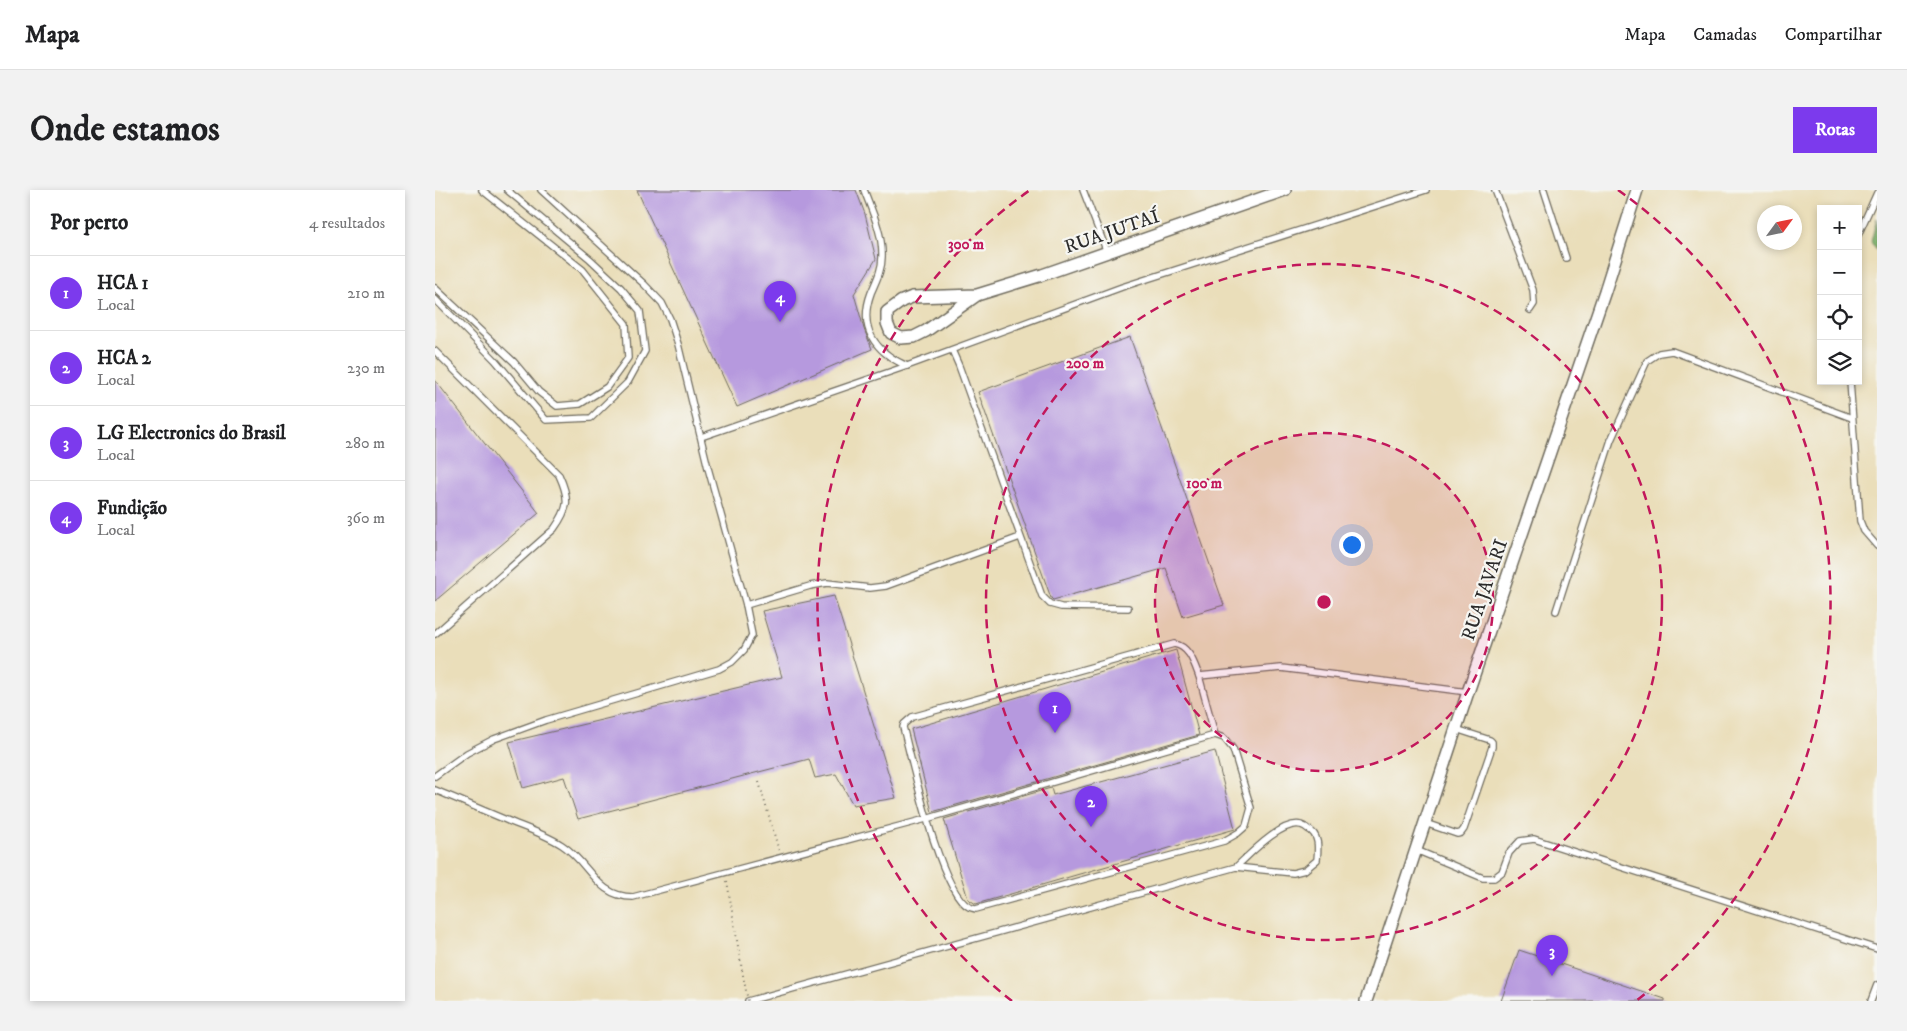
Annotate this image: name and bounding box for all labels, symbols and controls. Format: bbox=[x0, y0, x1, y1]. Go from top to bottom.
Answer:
text: Mapa bbox=[25, 20, 79, 50]
text: Mapa bbox=[1625, 24, 1665, 46]
text: Camadas bbox=[1693, 24, 1757, 46]
text: Compartilhar bbox=[1785, 24, 1882, 46]
button: Rotas bbox=[1793, 107, 1877, 153]
text: Onde estamos bbox=[30, 108, 220, 152]
street label: RUA JUTAÍ bbox=[1061, 203, 1164, 259]
north arrow bbox=[1757, 205, 1802, 250]
map controls bbox=[1817, 205, 1862, 385]
button: + bbox=[1817, 205, 1862, 250]
text: Por perto bbox=[50, 210, 128, 236]
text: 4 resultados bbox=[309, 213, 385, 233]
text: 300 m bbox=[948, 235, 985, 254]
button: − bbox=[1817, 250, 1862, 295]
text: HCA 1 bbox=[97, 272, 149, 295]
pin: 4 bbox=[764, 281, 796, 322]
text: 1 bbox=[63, 283, 69, 303]
text: 210 m bbox=[347, 283, 385, 303]
text: Local bbox=[97, 295, 135, 315]
button: locate bbox=[1817, 295, 1862, 340]
button: layers bbox=[1817, 340, 1862, 385]
text: HCA 2 bbox=[97, 347, 151, 370]
text: 200 m bbox=[1066, 354, 1105, 373]
text: 2 bbox=[62, 358, 70, 378]
text: 230 m bbox=[347, 358, 385, 378]
text: Local bbox=[97, 370, 135, 390]
text: LG Electronics do Brasil bbox=[97, 422, 286, 445]
text: 3 bbox=[63, 433, 69, 453]
text: 280 m bbox=[345, 433, 385, 453]
text: Local bbox=[97, 445, 135, 465]
text: 100 m bbox=[1186, 474, 1223, 493]
text: Fundição bbox=[97, 497, 167, 520]
text: 4 bbox=[61, 508, 71, 528]
text: 360 m bbox=[347, 508, 385, 528]
text: Local bbox=[97, 520, 135, 540]
your location bbox=[1339, 532, 1365, 558]
street label: RUA JAVARI bbox=[1457, 536, 1513, 644]
centre of rings bbox=[1315, 593, 1333, 611]
pin: 1 bbox=[1039, 692, 1071, 733]
pin: 2 bbox=[1075, 786, 1107, 827]
pin: 3 bbox=[1536, 935, 1568, 976]

